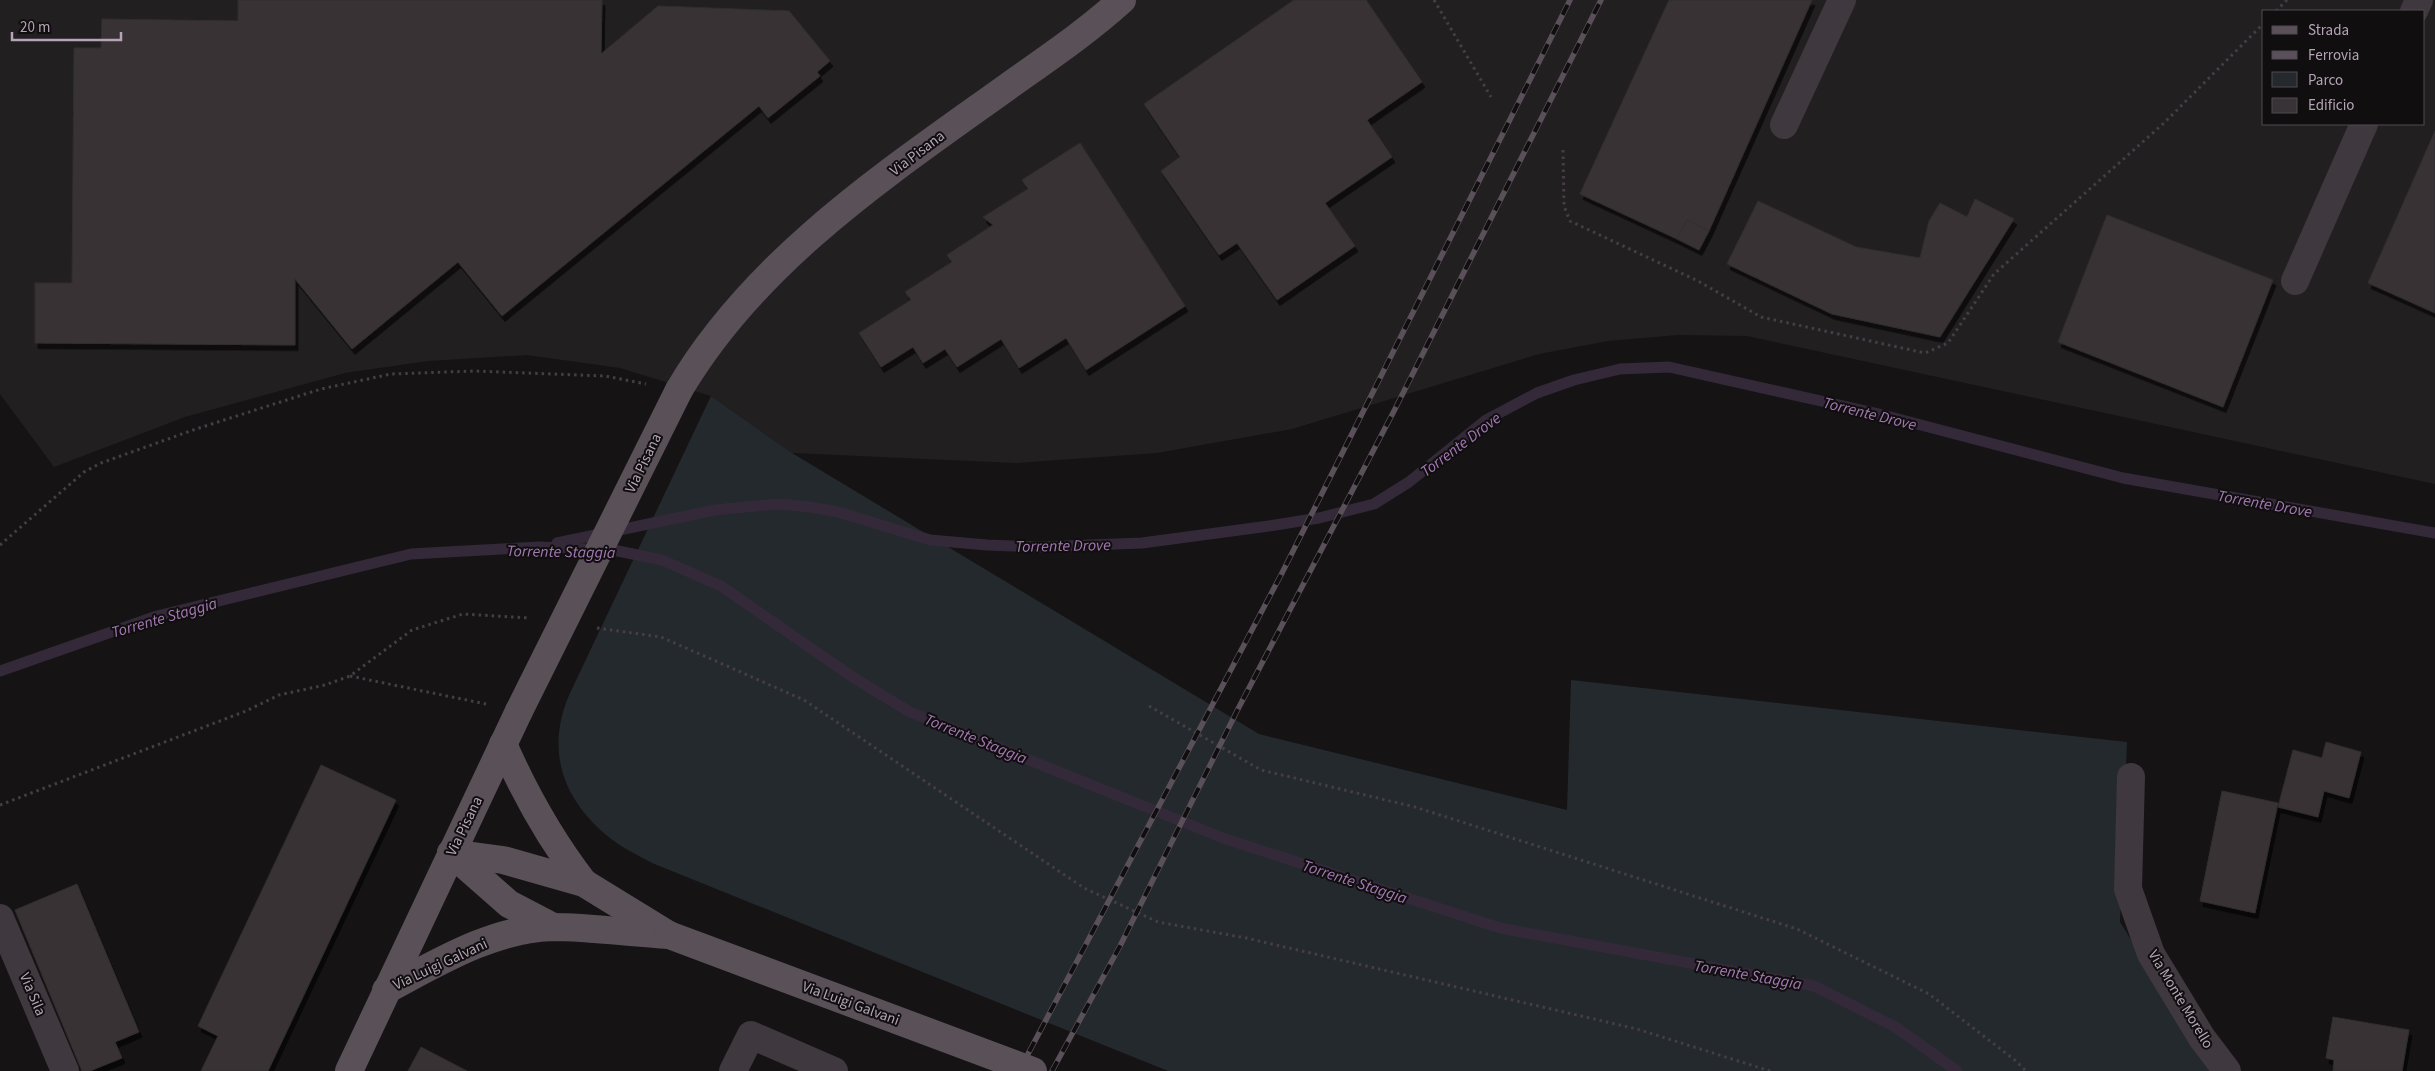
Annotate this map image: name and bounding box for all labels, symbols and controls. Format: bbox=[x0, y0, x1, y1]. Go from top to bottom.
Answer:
scale bar bbox=[12, 10, 121, 42]
legend bbox=[2262, 10, 2425, 125]
text: 20 m bbox=[20, 17, 50, 38]
text: Strada bbox=[2308, 20, 2349, 41]
text: Ferrovia bbox=[2308, 45, 2359, 66]
text: Parco bbox=[2308, 70, 2343, 91]
text: Edificio bbox=[2308, 95, 2355, 116]
street label: Via Pisana bbox=[886, 126, 949, 181]
water label: Torrente Drove bbox=[1821, 392, 1919, 436]
water label: Torrente Drove bbox=[1416, 407, 1506, 482]
street label: Via Pisana bbox=[620, 430, 667, 496]
water label: Torrente Drove bbox=[2216, 485, 2314, 523]
water label: Torrente Drove bbox=[1015, 534, 1111, 558]
water label: Torrente Staggia bbox=[506, 540, 616, 564]
water label: Torrente Staggia bbox=[109, 592, 220, 644]
water label: Torrente Staggia bbox=[921, 708, 1031, 770]
street label: Via Pisana bbox=[441, 793, 488, 859]
water label: Torrente Staggia bbox=[1299, 855, 1410, 909]
street label: Via Luigi Galvani bbox=[390, 933, 491, 996]
street label: Via Monte Morello bbox=[2143, 946, 2218, 1053]
water label: Torrente Staggia bbox=[1692, 955, 1804, 995]
street label: Via Sila bbox=[14, 969, 51, 1019]
street label: Via Luigi Galvani bbox=[799, 976, 902, 1031]

